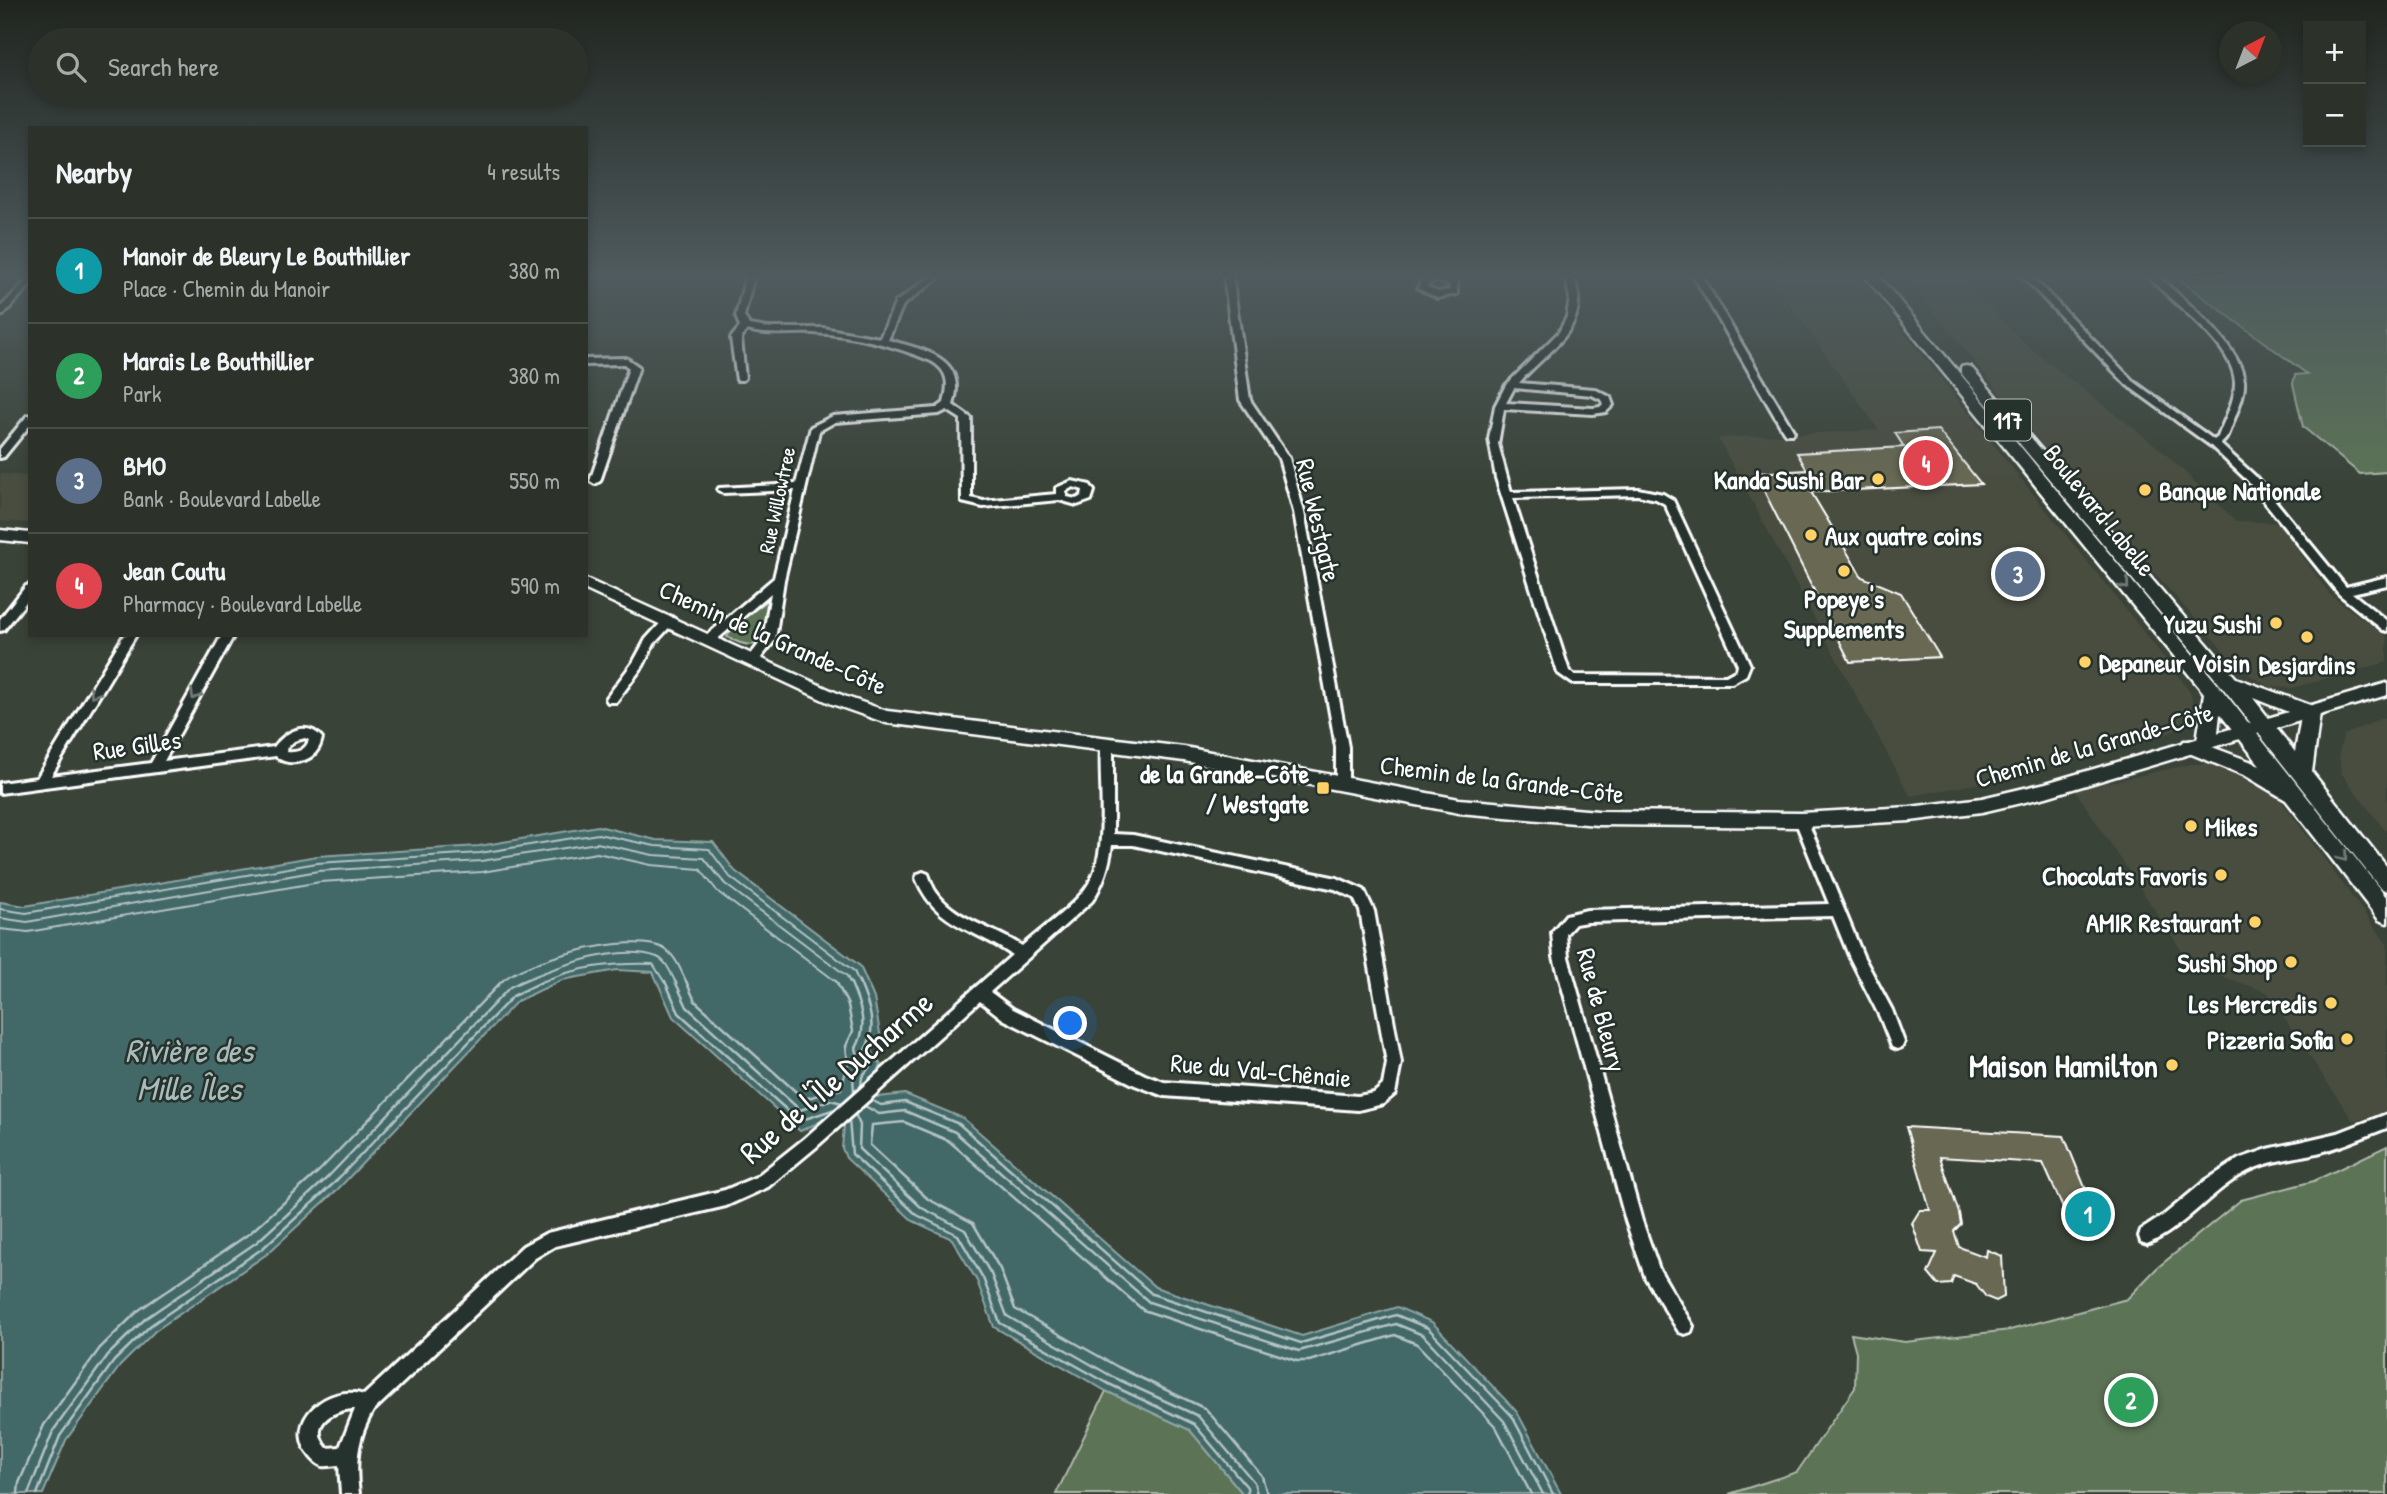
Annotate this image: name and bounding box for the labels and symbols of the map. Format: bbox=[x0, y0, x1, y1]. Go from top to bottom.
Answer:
north arrow bbox=[2219, 21, 2282, 84]
road number: 117 bbox=[1985, 400, 2031, 440]
pin: 4 bbox=[1903, 437, 1949, 489]
street label: Boulevard Labelle bbox=[2036, 437, 2164, 583]
street label: Rue Willowtree bbox=[752, 444, 802, 556]
street label: Rue Westgate bbox=[1288, 455, 1350, 585]
place label: Kanda Sushi Bar bbox=[1714, 462, 1865, 497]
marker: Kanda Sushi Bar bbox=[1870, 471, 1886, 487]
place label: Banque Nationale bbox=[2159, 473, 2322, 509]
marker: Banque Nationale bbox=[2137, 482, 2153, 498]
place label: Aux quatre coins bbox=[1825, 518, 1982, 554]
marker: Aux quatre coins bbox=[1803, 527, 1819, 543]
pin: 3 bbox=[1995, 548, 2041, 600]
marker: Popeye's Supplements bbox=[1836, 563, 1852, 579]
street label: Chemin de la Grande-Côte bbox=[654, 571, 892, 703]
one-way arrow bbox=[2117, 577, 2130, 589]
place label: Popeye's Supplements bbox=[1784, 581, 1904, 647]
place label: Yuzu Sushi bbox=[2164, 606, 2262, 641]
marker: Yuzu Sushi bbox=[2268, 615, 2284, 631]
marker: Desjardins bbox=[2299, 629, 2315, 645]
place label: Depaneur Voisin bbox=[2099, 645, 2250, 681]
place label: Desjardins bbox=[2259, 647, 2355, 682]
marker: Depaneur Voisin bbox=[2077, 654, 2093, 670]
one-way arrow bbox=[89, 686, 102, 699]
one-way arrow bbox=[190, 687, 203, 700]
street label: Chemin de la Grande-Côte bbox=[1971, 694, 2217, 796]
street label: Rue Gilles bbox=[91, 722, 183, 768]
street label: Chemin de la Grande-Côte bbox=[1378, 747, 1626, 811]
place label: de la Grande-Côte / Westgate bbox=[1140, 756, 1310, 822]
marker: de la Grande-Côte / Westgate bbox=[1315, 780, 1331, 796]
place label: Mikes bbox=[2205, 809, 2257, 844]
marker: Mikes bbox=[2183, 818, 2199, 834]
one-way arrow bbox=[2334, 849, 2347, 861]
place label: Chocolats Favoris bbox=[2042, 858, 2207, 893]
marker: Chocolats Favoris bbox=[2213, 867, 2229, 883]
place label: AMIR Restaurant bbox=[2086, 905, 2242, 940]
marker: AMIR Restaurant bbox=[2247, 914, 2263, 930]
street label: Rue de Bleury bbox=[1569, 944, 1635, 1076]
place label: Sushi Shop bbox=[2177, 945, 2278, 981]
marker: Sushi Shop bbox=[2283, 954, 2299, 970]
street label: Rue de l'Île Ducharme bbox=[730, 981, 942, 1173]
place label: Les Mercredis bbox=[2189, 986, 2317, 1021]
marker: Les Mercredis bbox=[2323, 995, 2339, 1011]
your location bbox=[1053, 1006, 1087, 1040]
place label: Pizzeria Sofia bbox=[2207, 1022, 2334, 1057]
water label: Rivière des Mille Îles bbox=[125, 1028, 256, 1110]
marker: Pizzeria Sofia bbox=[2339, 1031, 2355, 1047]
place label: Maison Hamilton bbox=[1969, 1044, 2158, 1087]
street label: Rue du Val-Chênaie bbox=[1169, 1045, 1353, 1095]
marker: Maison Hamilton bbox=[2164, 1057, 2180, 1073]
pin: 1 bbox=[2065, 1188, 2111, 1240]
pin: 2 bbox=[2108, 1374, 2154, 1426]

